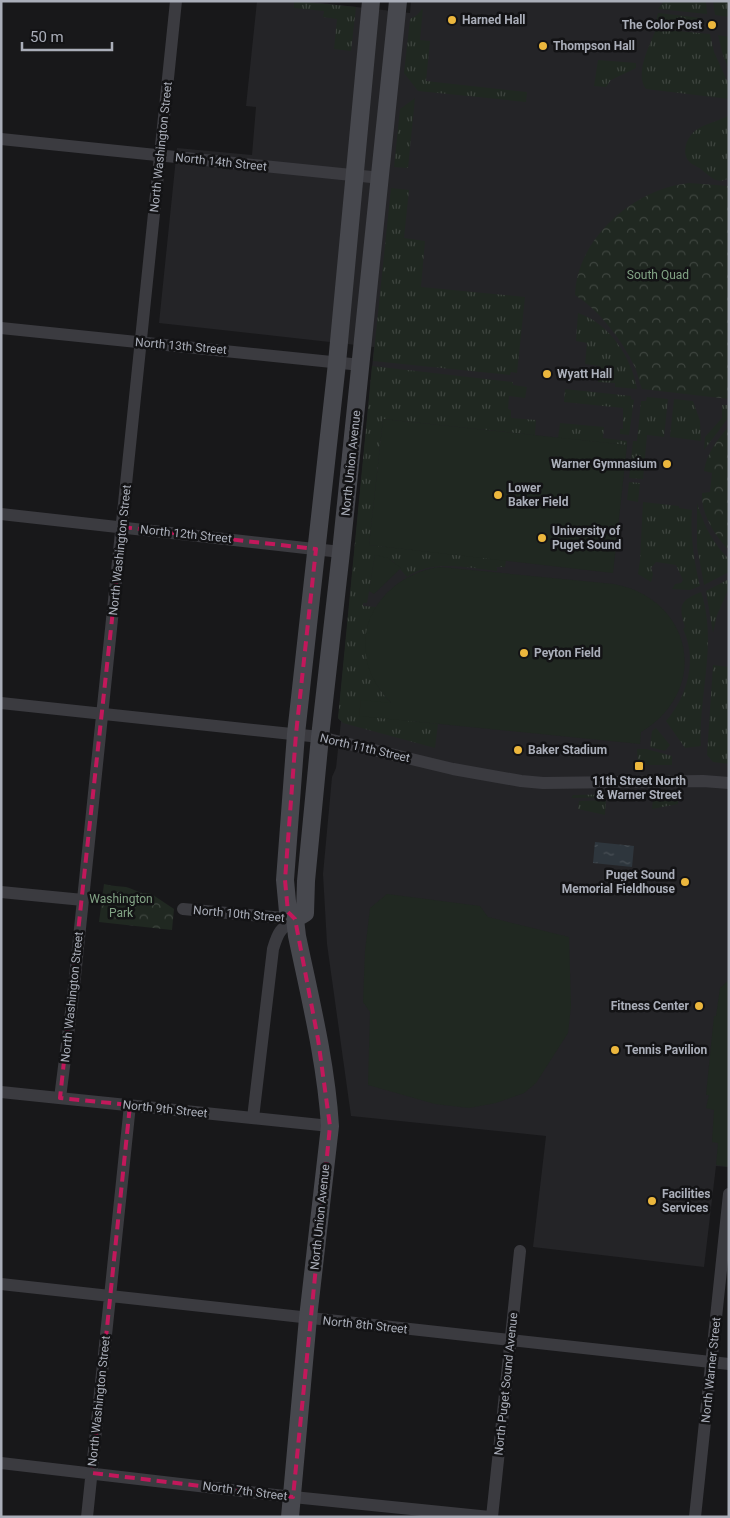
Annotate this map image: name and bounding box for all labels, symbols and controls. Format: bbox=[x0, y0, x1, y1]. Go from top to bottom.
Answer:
place label: Harned Hall bbox=[462, 13, 525, 27]
marker: Harned Hall bbox=[446, 14, 458, 26]
place label: The Color Post bbox=[622, 18, 702, 32]
marker: The Color Post bbox=[706, 19, 718, 31]
scale bar bbox=[22, 20, 112, 52]
text: 50 m bbox=[30, 28, 64, 46]
place label: Thompson Hall bbox=[553, 39, 635, 53]
marker: Thompson Hall bbox=[537, 40, 549, 52]
street label: North Washington Street bbox=[147, 81, 175, 213]
street label: North 14th Street bbox=[175, 150, 268, 174]
park label: South Quad bbox=[627, 268, 689, 282]
street label: North 13th Street bbox=[135, 335, 227, 357]
place label: Wyatt Hall bbox=[557, 367, 612, 381]
marker: Wyatt Hall bbox=[541, 368, 553, 380]
street label: North Union Avenue bbox=[338, 409, 364, 517]
place label: Warner Gymnasium bbox=[551, 457, 657, 471]
marker: Warner Gymnasium bbox=[661, 458, 673, 470]
place label: Lower Baker Field bbox=[508, 481, 569, 509]
street label: North Washington Street bbox=[106, 484, 134, 616]
marker: Lower Baker Field bbox=[492, 489, 504, 501]
street label: North 12th Street bbox=[140, 522, 233, 546]
place label: University of Puget Sound bbox=[552, 524, 621, 552]
marker: University of Puget Sound bbox=[536, 532, 548, 544]
place label: Peyton Field bbox=[534, 646, 601, 660]
marker: Peyton Field bbox=[518, 647, 530, 659]
street label: North 11th Street bbox=[319, 731, 411, 765]
place label: Baker Stadium bbox=[528, 743, 607, 757]
marker: Baker Stadium bbox=[512, 744, 524, 756]
marker: 11th Street North & Warner Street bbox=[633, 760, 645, 772]
place label: 11th Street North & Warner Street bbox=[592, 774, 686, 802]
place label: Puget Sound Memorial Fieldhouse bbox=[562, 868, 676, 896]
marker: Puget Sound Memorial Fieldhouse bbox=[679, 876, 691, 888]
park label: Washington Park bbox=[89, 892, 153, 920]
street label: North 10th Street bbox=[193, 903, 285, 925]
street label: North Washington Street bbox=[58, 931, 86, 1063]
place label: Fitness Center bbox=[611, 999, 690, 1013]
marker: Fitness Center bbox=[693, 1000, 705, 1012]
place label: Tennis Pavilion bbox=[625, 1043, 708, 1057]
marker: Tennis Pavilion bbox=[609, 1044, 621, 1056]
street label: North 9th Street bbox=[122, 1098, 208, 1120]
street label: North Union Avenue bbox=[307, 1163, 333, 1271]
place label: Facilities Services bbox=[662, 1187, 710, 1215]
marker: Facilities Services bbox=[646, 1195, 658, 1207]
street label: North Puget Sound Avenue bbox=[492, 1312, 520, 1456]
street label: North 8th Street bbox=[322, 1314, 408, 1336]
street label: North Warner Street bbox=[698, 1316, 724, 1423]
street label: North Washington Street bbox=[85, 1335, 113, 1467]
street label: North 7th Street bbox=[202, 1479, 288, 1503]

